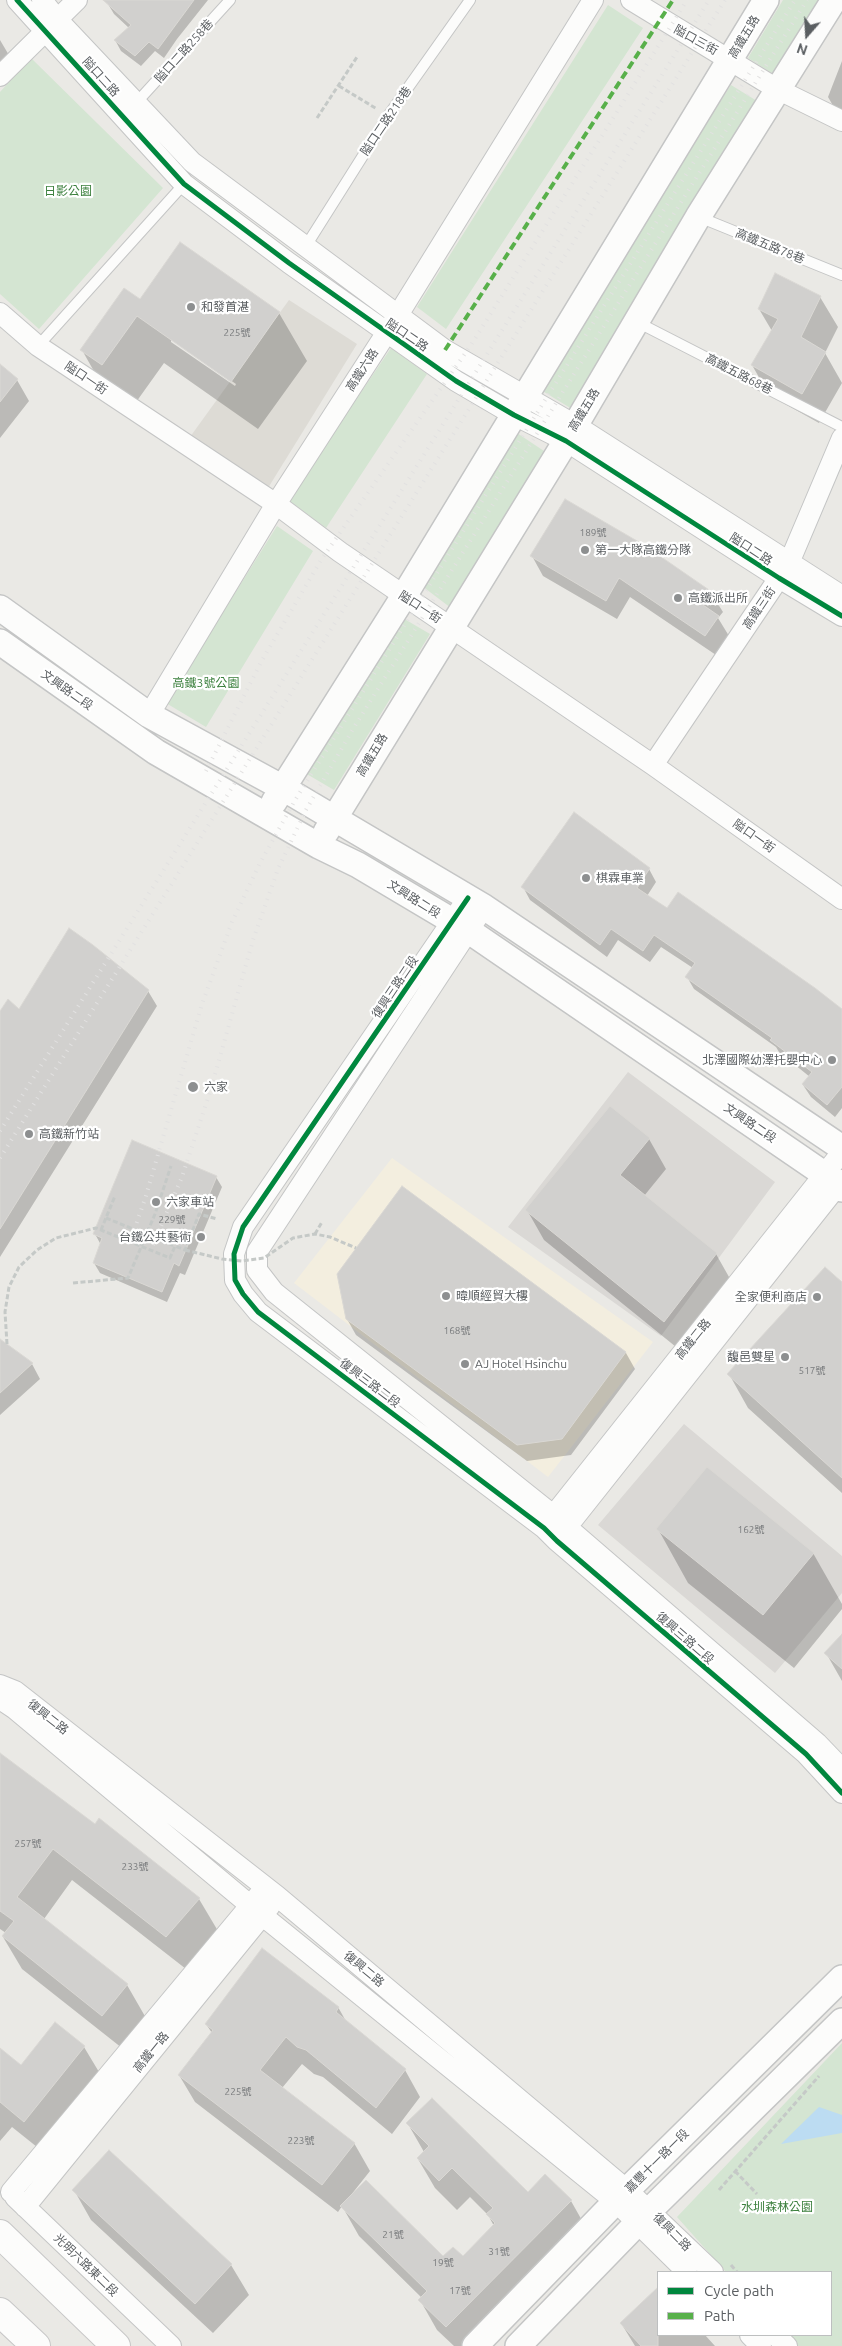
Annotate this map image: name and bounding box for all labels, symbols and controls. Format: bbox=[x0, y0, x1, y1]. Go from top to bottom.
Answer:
north arrow bbox=[782, 10, 832, 60]
street label: 高鐵五路 bbox=[725, 13, 763, 61]
street label: 隘口二路258巷 bbox=[152, 16, 216, 86]
street label: 隘口三街 bbox=[672, 22, 720, 58]
text: N bbox=[795, 40, 810, 58]
street label: 隘口二路 bbox=[80, 54, 122, 100]
street label: 隘口二路218巷 bbox=[358, 84, 414, 158]
park label: 日影公園 bbox=[44, 184, 92, 198]
street label: 高鐵五路78巷 bbox=[733, 226, 807, 266]
place label: 和發首湛 bbox=[201, 300, 249, 314]
marker: 和發首湛 bbox=[185, 301, 197, 313]
street label: 隘口二路 bbox=[383, 316, 431, 354]
house number: 225號 bbox=[224, 327, 250, 339]
street label: 高鐵六路 bbox=[343, 346, 381, 394]
street label: 高鐵五路68巷 bbox=[703, 351, 775, 397]
street label: 隘口一街 bbox=[62, 359, 110, 397]
street label: 高鐵五路 bbox=[565, 386, 603, 434]
house number: 189號 bbox=[580, 527, 606, 539]
street label: 隘口二路 bbox=[727, 530, 775, 568]
place label: 第一大隊高鐵分隊 bbox=[595, 543, 691, 557]
marker: 第一大隊高鐵分隊 bbox=[579, 544, 591, 556]
street label: 高鐵三街 bbox=[740, 584, 778, 632]
street label: 隘口一街 bbox=[396, 588, 444, 626]
place label: 高鐵派出所 bbox=[688, 591, 748, 605]
marker: 高鐵派出所 bbox=[672, 592, 684, 604]
street label: 文興路二段 bbox=[38, 667, 96, 713]
park label: 高鐵3號公園 bbox=[173, 676, 239, 690]
street label: 高鐵五路 bbox=[353, 731, 391, 779]
street label: 隘口一街 bbox=[730, 816, 778, 856]
place label: 棋霖車業 bbox=[596, 871, 644, 885]
marker: 棋霖車業 bbox=[580, 872, 592, 884]
street label: 文興路二段 bbox=[385, 877, 443, 921]
street label: 復興三路二段 bbox=[369, 953, 421, 1021]
place label: 北澤國際幼澤托嬰中心 bbox=[702, 1053, 822, 1067]
marker: 北澤國際幼澤托嬰中心 bbox=[826, 1054, 838, 1066]
marker: 六家 bbox=[186, 1080, 200, 1094]
place label: 六家 bbox=[204, 1080, 228, 1094]
street label: 文興路二段 bbox=[721, 1100, 779, 1146]
place label: 高鐵新竹站 bbox=[39, 1127, 99, 1141]
marker: 高鐵新竹站 bbox=[23, 1128, 35, 1140]
place label: 六家車站 bbox=[166, 1195, 214, 1209]
marker: 六家車站 bbox=[150, 1196, 162, 1208]
house number: 229號 bbox=[159, 1214, 185, 1226]
place label: 台鐵公共藝術 bbox=[119, 1230, 191, 1244]
marker: 台鐵公共藝術 bbox=[195, 1231, 207, 1243]
place label: 暐順經貿大樓 bbox=[456, 1289, 528, 1303]
marker: 暐順經貿大樓 bbox=[440, 1290, 452, 1302]
place label: 全家便利商店 bbox=[735, 1290, 807, 1304]
marker: 全家便利商店 bbox=[811, 1291, 823, 1303]
street label: 高鐵二路 bbox=[672, 1316, 714, 1362]
house number: 168號 bbox=[444, 1325, 470, 1337]
place label: 馥邑雙星 bbox=[727, 1350, 775, 1364]
marker: 馥邑雙星 bbox=[779, 1351, 791, 1363]
street label: 復興三路二段 bbox=[337, 1356, 403, 1410]
place label: AJ Hotel Hsinchu bbox=[475, 1357, 567, 1371]
marker: AJ Hotel Hsinchu bbox=[459, 1358, 471, 1370]
house number: 517號 bbox=[799, 1365, 825, 1377]
house number: 162號 bbox=[738, 1524, 764, 1536]
street label: 復興三路二段 bbox=[653, 1609, 717, 1667]
street label: 復興二路 bbox=[25, 1697, 71, 1737]
house number: 257號 bbox=[15, 1838, 41, 1850]
house number: 233號 bbox=[122, 1861, 148, 1873]
street label: 復興二路 bbox=[341, 1948, 387, 1990]
street label: 高鐵一路 bbox=[130, 2029, 172, 2075]
house number: 225號 bbox=[225, 2086, 251, 2098]
street label: 嘉豐十一路一段 bbox=[622, 2126, 692, 2196]
house number: 223號 bbox=[288, 2135, 314, 2147]
park label: 水圳森林公園 bbox=[741, 2200, 813, 2214]
street label: 復興二路 bbox=[650, 2210, 694, 2254]
house number: 21號 bbox=[382, 2229, 404, 2241]
street label: 光明六路東二段 bbox=[51, 2231, 121, 2299]
house number: 31號 bbox=[488, 2246, 510, 2258]
house number: 19號 bbox=[432, 2257, 454, 2269]
legend bbox=[657, 2271, 832, 2336]
text: Cycle path bbox=[704, 2282, 774, 2299]
house number: 17號 bbox=[449, 2285, 471, 2297]
text: Path bbox=[704, 2307, 735, 2324]

